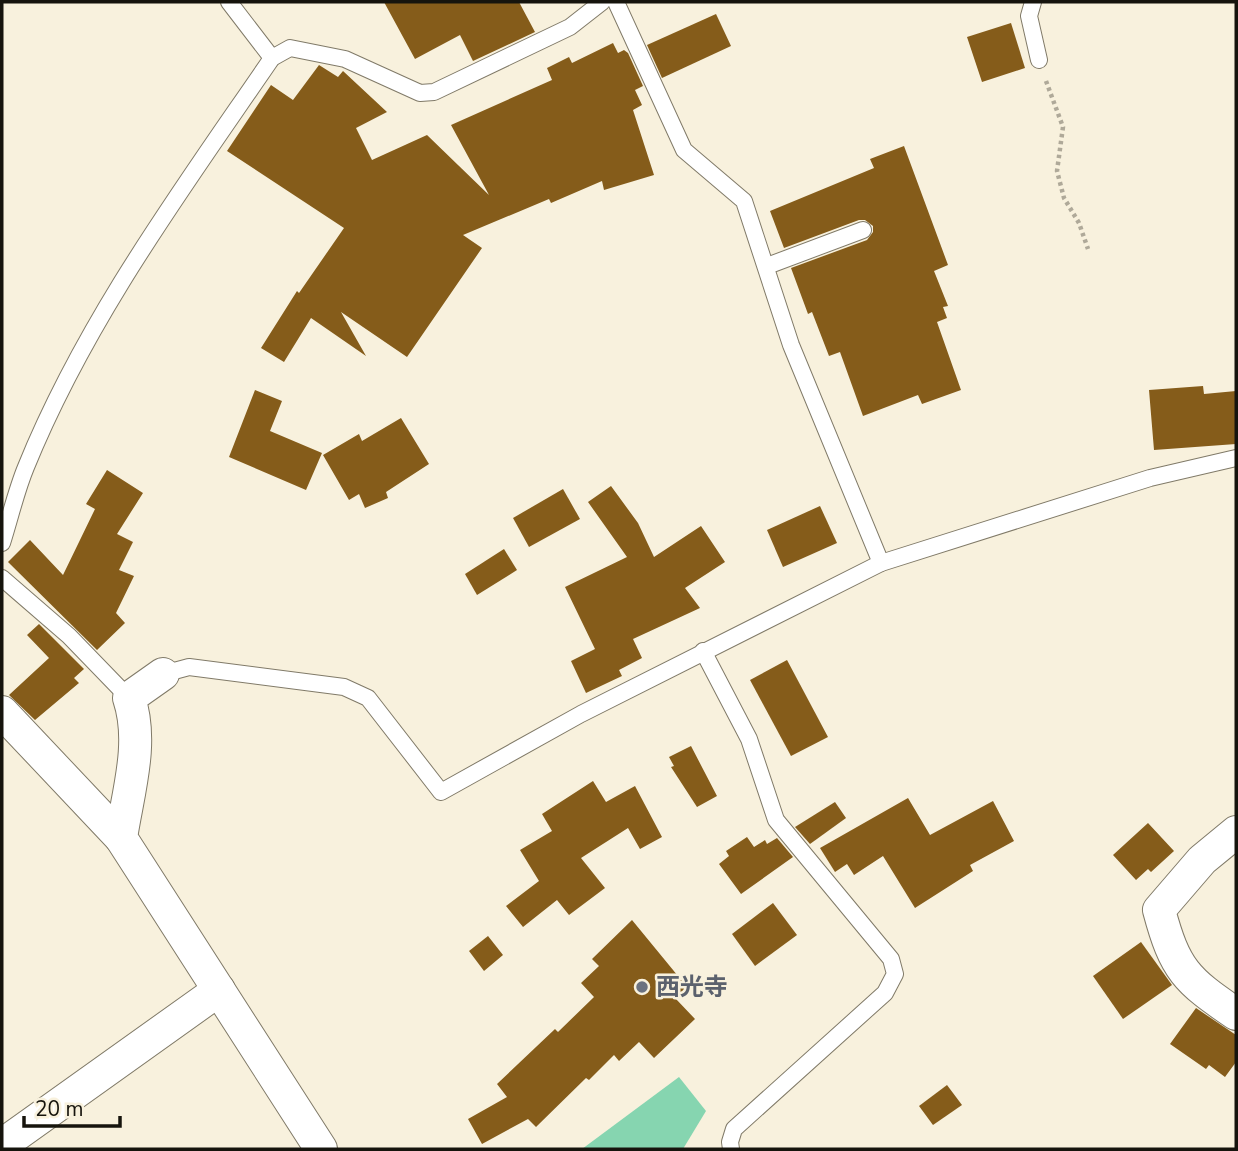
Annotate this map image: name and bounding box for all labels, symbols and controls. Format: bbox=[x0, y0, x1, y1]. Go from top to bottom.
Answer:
place label: 西光寺 bbox=[656, 971, 728, 1003]
marker: 西光寺 bbox=[634, 979, 650, 995]
scale bar bbox=[24, 1084, 121, 1128]
text: 20 m bbox=[35, 1095, 84, 1123]

